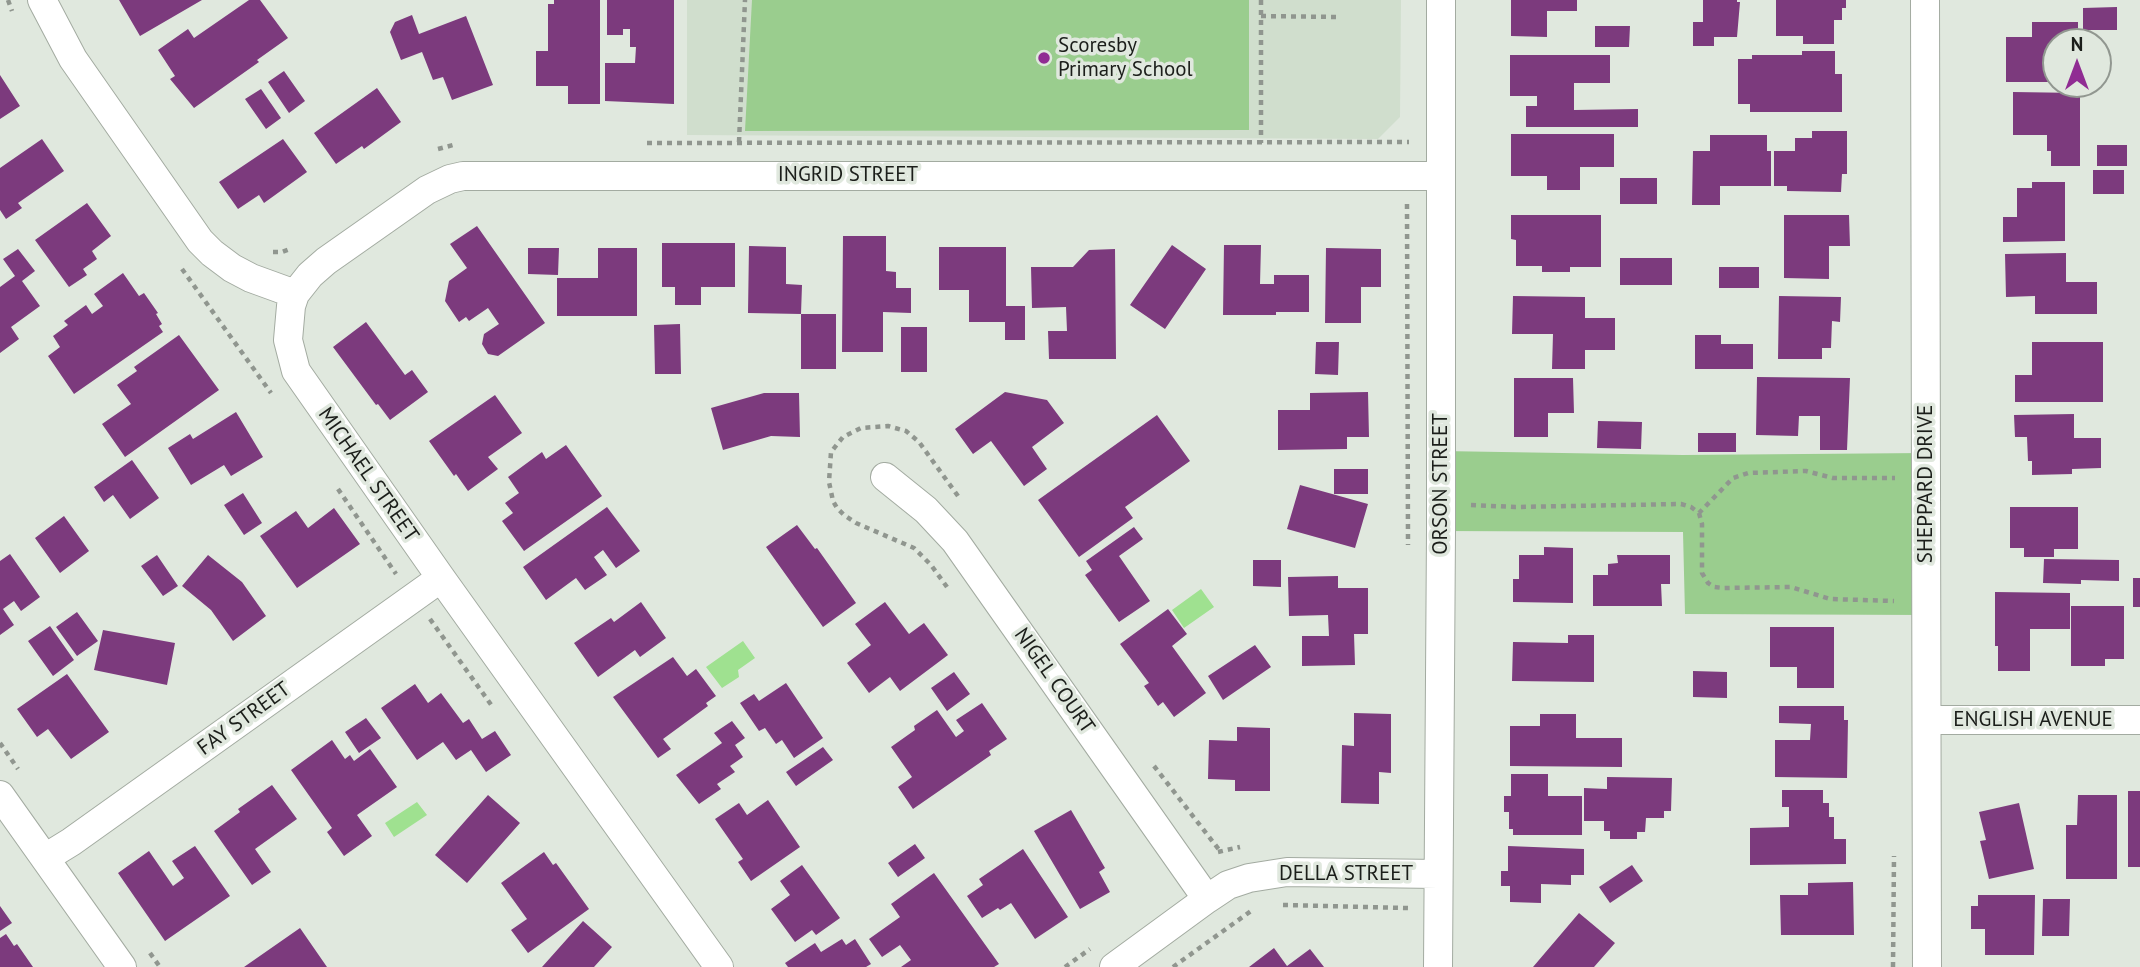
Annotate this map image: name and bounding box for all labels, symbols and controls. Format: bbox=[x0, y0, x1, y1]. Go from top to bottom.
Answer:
north arrow bbox=[2042, 28, 2112, 98]
text: N bbox=[2071, 32, 2083, 56]
place label: Scoresby Primary School bbox=[1058, 33, 1193, 83]
marker: Scoresby Primary School bbox=[1036, 50, 1052, 66]
street label: INGRID STREET bbox=[778, 162, 918, 188]
street label: MICHAEL STREET bbox=[312, 403, 424, 547]
street label: SHEPPARD DRIVE bbox=[1913, 405, 1939, 563]
street label: ORSON STREET bbox=[1428, 413, 1454, 555]
street label: NIGEL COURT bbox=[1008, 623, 1100, 739]
street label: FAY STREET bbox=[193, 677, 295, 761]
street label: ENGLISH AVENUE bbox=[1953, 707, 2113, 733]
street label: DELLA STREET bbox=[1279, 861, 1413, 887]

